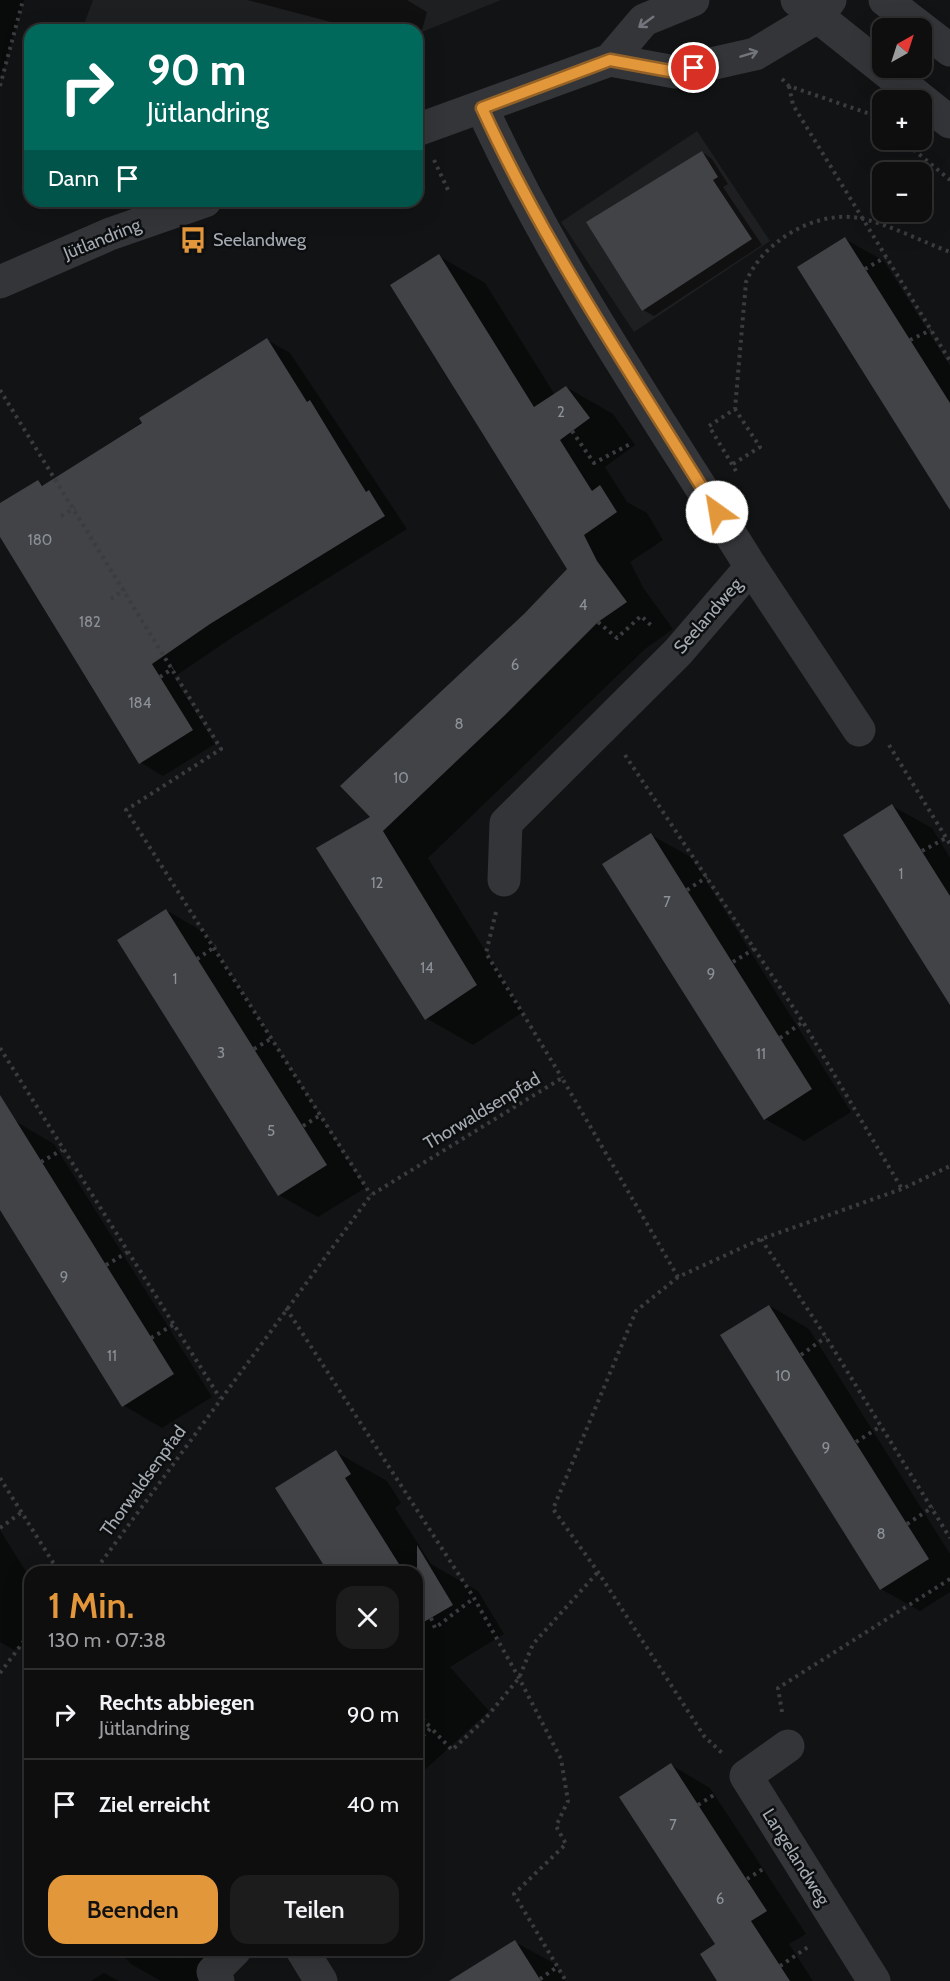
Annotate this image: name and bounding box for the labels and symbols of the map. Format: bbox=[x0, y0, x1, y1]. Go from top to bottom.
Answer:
one-way arrow bbox=[638, 16, 654, 28]
north arrow bbox=[872, 18, 932, 78]
pin bbox=[668, 42, 719, 93]
one-way arrow bbox=[739, 48, 758, 59]
street label: Jütlandring bbox=[59, 213, 145, 265]
bus stop icon: Seelandweg bbox=[178, 225, 208, 255]
place label: Seelandweg bbox=[213, 229, 307, 251]
house number: 2 bbox=[557, 403, 565, 421]
position arrow bbox=[685, 480, 749, 544]
house number: 180 bbox=[28, 531, 52, 549]
street label: Seelandweg bbox=[669, 573, 747, 658]
house number: 4 bbox=[579, 596, 588, 614]
house number: 182 bbox=[79, 613, 101, 631]
house number: 6 bbox=[511, 656, 519, 674]
house number: 184 bbox=[129, 694, 152, 712]
house number: 8 bbox=[454, 715, 464, 733]
house number: 10 bbox=[393, 769, 409, 787]
house number: 1 bbox=[899, 865, 903, 883]
house number: 12 bbox=[371, 874, 384, 892]
house number: 7 bbox=[663, 893, 671, 911]
house number: 14 bbox=[420, 959, 434, 977]
house number: 9 bbox=[707, 965, 715, 983]
house number: 1 bbox=[173, 970, 177, 988]
house number: 3 bbox=[217, 1044, 225, 1062]
house number: 11 bbox=[756, 1045, 766, 1063]
street label: Thorwaldsenpfad bbox=[420, 1068, 544, 1154]
house number: 5 bbox=[267, 1122, 275, 1140]
house number: 9 bbox=[60, 1268, 68, 1286]
house number: 11 bbox=[107, 1347, 117, 1365]
house number: 10 bbox=[775, 1367, 791, 1385]
street label: Thorwaldsenpfad bbox=[95, 1421, 191, 1541]
house number: 9 bbox=[822, 1439, 830, 1457]
house number: 8 bbox=[876, 1525, 886, 1543]
street label: Langelandweg bbox=[758, 1805, 835, 1910]
house number: 7 bbox=[669, 1816, 677, 1834]
house number: 6 bbox=[716, 1890, 724, 1908]

